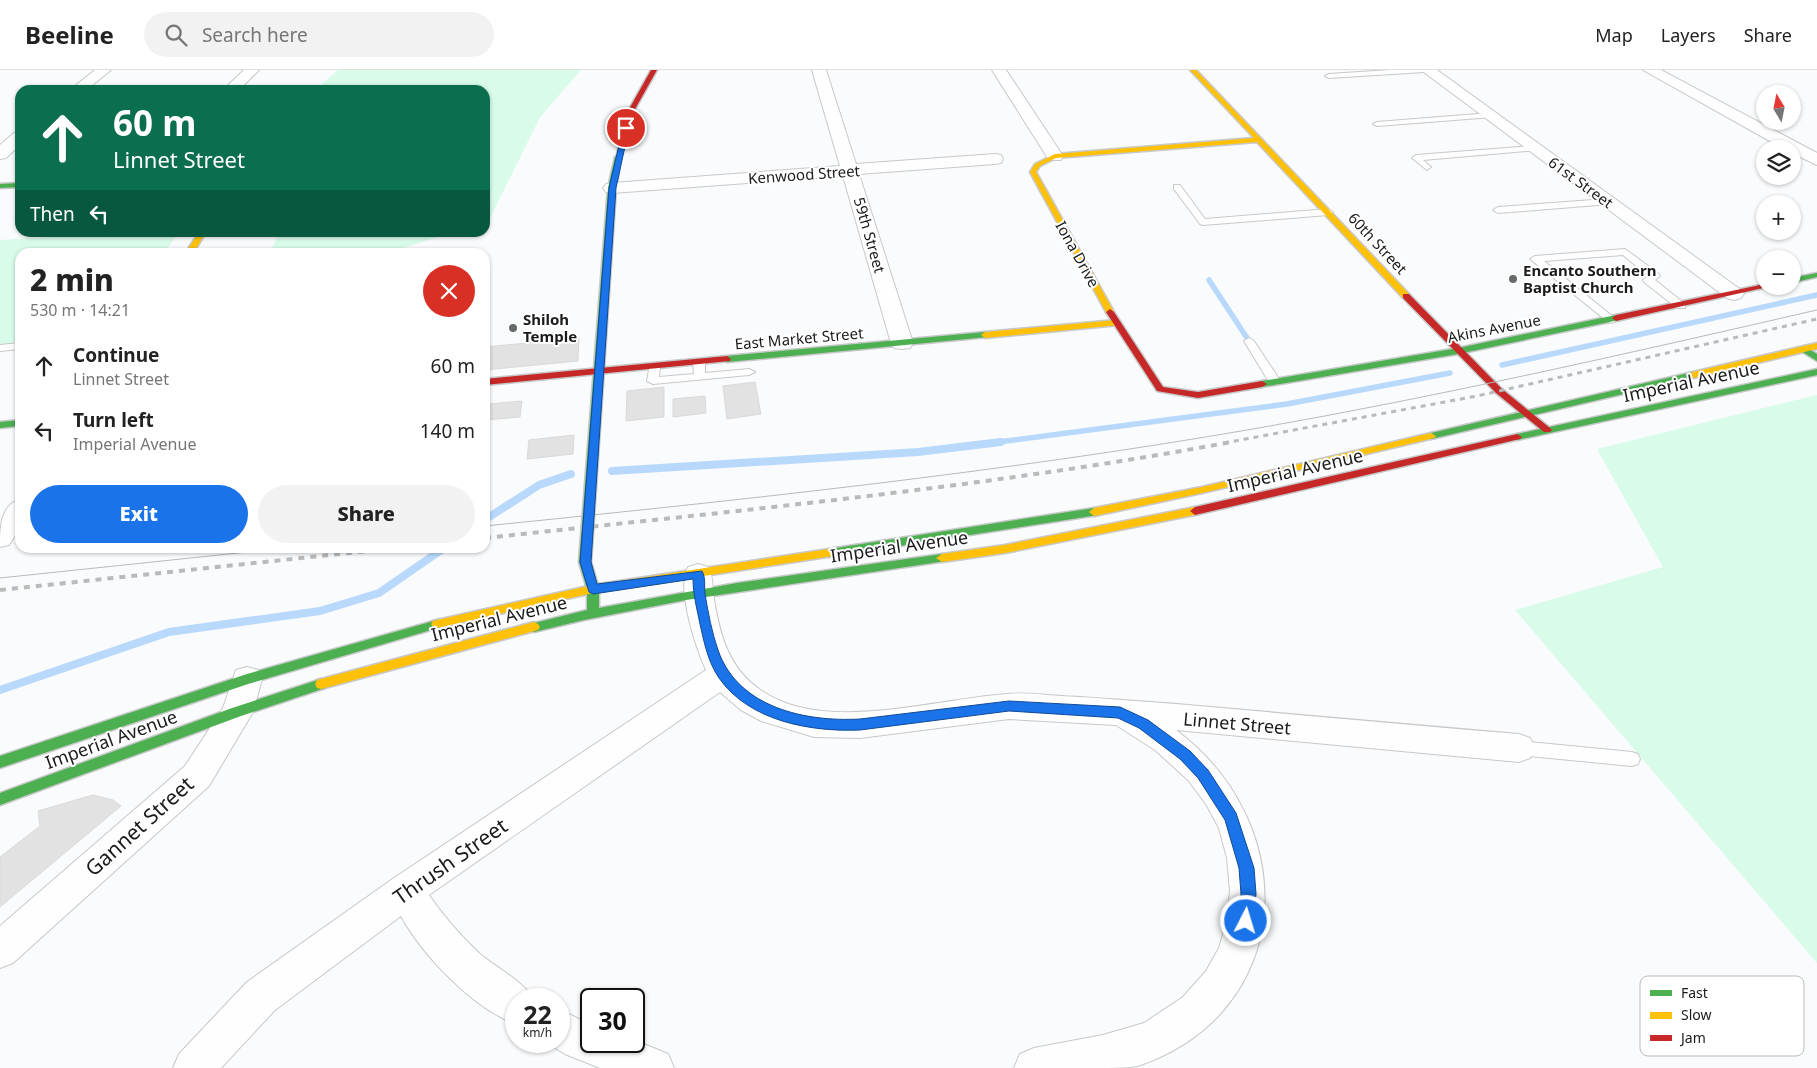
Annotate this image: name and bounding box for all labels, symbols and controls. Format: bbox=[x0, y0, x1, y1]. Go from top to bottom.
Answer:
search box bbox=[144, 12, 494, 57]
text: Beeline bbox=[25, 18, 114, 51]
icon: search bbox=[162, 21, 190, 49]
text: Search here bbox=[202, 22, 308, 48]
text: Map bbox=[1595, 23, 1633, 47]
text: Layers bbox=[1661, 23, 1716, 47]
text: Share bbox=[1744, 23, 1792, 47]
north arrow bbox=[1756, 85, 1801, 130]
map controls bbox=[1756, 85, 1801, 295]
text: 60 m bbox=[113, 99, 196, 146]
icon: ahead bbox=[30, 105, 95, 170]
pin bbox=[605, 107, 647, 149]
icon: arrive bbox=[612, 114, 640, 142]
button: layers bbox=[1756, 140, 1801, 185]
text: Linnet Street bbox=[113, 144, 245, 174]
street label: 61st Street bbox=[1545, 152, 1618, 213]
street label: Kenwood Street bbox=[747, 160, 861, 188]
street label: 59th Street bbox=[850, 195, 890, 276]
button: + bbox=[1756, 195, 1801, 240]
icon: left bbox=[85, 200, 113, 228]
text: Then bbox=[30, 201, 75, 227]
street label: 60th Street bbox=[1344, 208, 1412, 279]
street label: Iona Drive bbox=[1052, 217, 1104, 291]
button: − bbox=[1756, 250, 1801, 295]
text: 2 min bbox=[30, 259, 114, 300]
place label: Encanto Southern Baptist Church bbox=[1523, 260, 1656, 297]
button: close bbox=[423, 265, 475, 317]
marker: Encanto Southern Baptist Church bbox=[1507, 273, 1519, 285]
text: 530 m · 14:21 bbox=[30, 299, 130, 321]
place label: Shiloh Temple bbox=[523, 309, 577, 346]
street label: Akins Avenue bbox=[1446, 309, 1542, 347]
marker: Shiloh Temple bbox=[507, 322, 519, 334]
street label: East Market Street bbox=[734, 322, 865, 354]
text: Continue bbox=[73, 342, 159, 368]
icon: ahead bbox=[30, 352, 58, 380]
text: 60 m bbox=[431, 353, 475, 379]
street label: Imperial Avenue bbox=[1621, 355, 1761, 407]
text: Linnet Street bbox=[73, 368, 169, 390]
text: Turn left bbox=[73, 407, 154, 433]
icon: left bbox=[30, 417, 58, 445]
text: 140 m bbox=[420, 418, 475, 444]
text: Imperial Avenue bbox=[73, 433, 196, 455]
street label: Imperial Avenue bbox=[1225, 443, 1365, 497]
button: Exit bbox=[30, 485, 248, 543]
button: Share bbox=[258, 485, 475, 543]
street label: Imperial Avenue bbox=[829, 524, 969, 568]
street label: Imperial Avenue bbox=[429, 590, 569, 646]
street label: Imperial Avenue bbox=[42, 704, 180, 774]
street label: Linnet Street bbox=[1182, 706, 1292, 740]
street label: Gannet Street bbox=[79, 770, 199, 882]
street label: Thrush Street bbox=[387, 811, 513, 911]
position arrow bbox=[1219, 894, 1271, 946]
legend bbox=[1640, 976, 1804, 1056]
text: Fast bbox=[1681, 983, 1708, 1002]
speed limit sign: 30 bbox=[580, 988, 645, 1053]
text: 22 bbox=[523, 997, 552, 1031]
text: Slow bbox=[1681, 1005, 1712, 1024]
text: km/h bbox=[523, 1024, 552, 1041]
text: Jam bbox=[1679, 1028, 1706, 1047]

